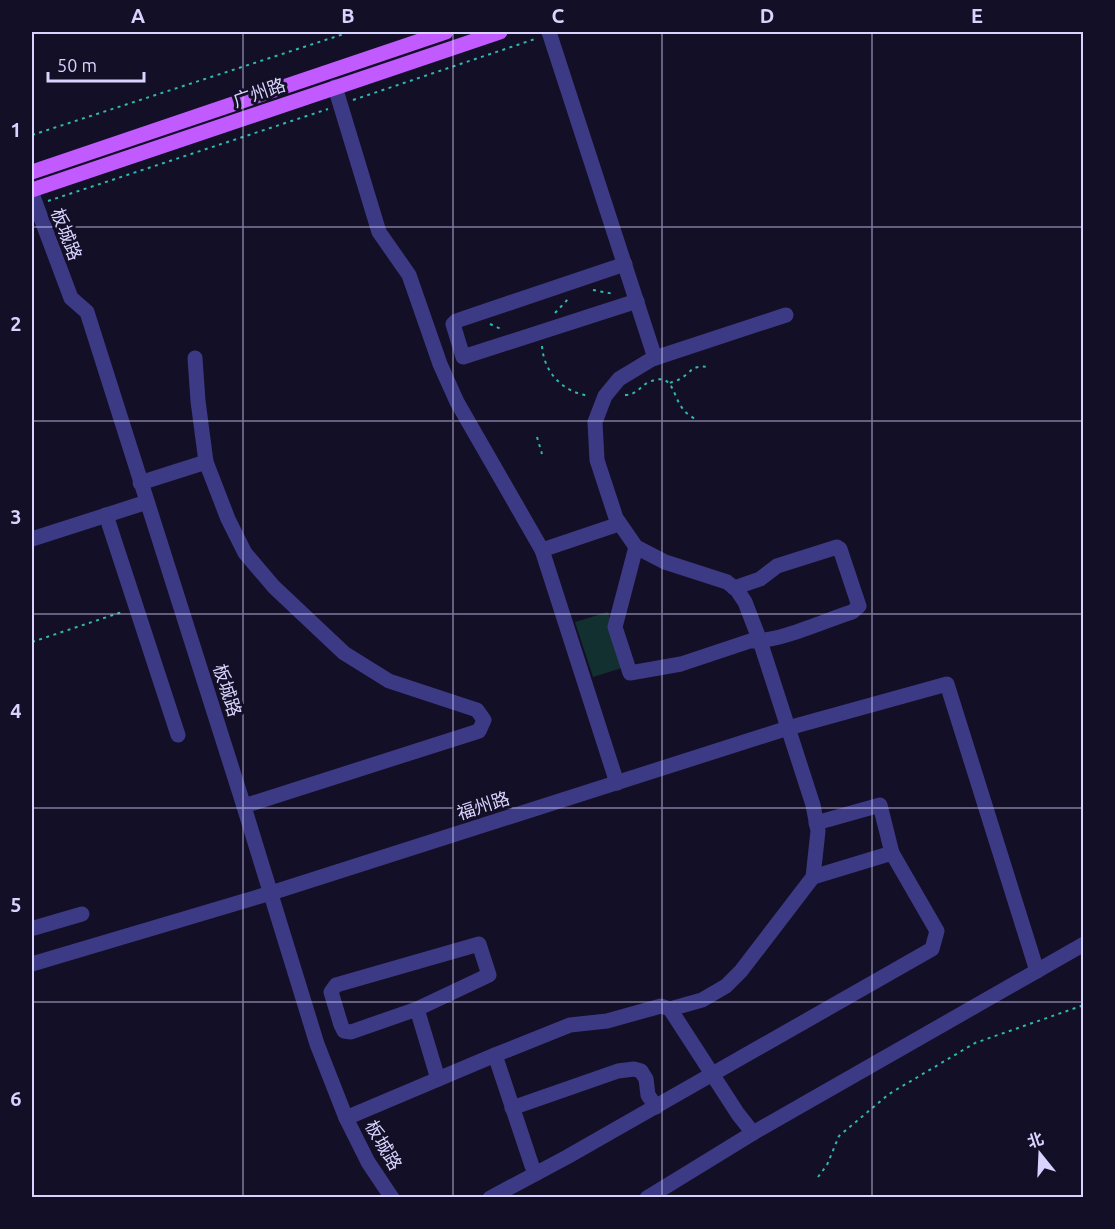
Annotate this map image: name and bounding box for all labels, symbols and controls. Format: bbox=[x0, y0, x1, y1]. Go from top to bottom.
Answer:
text: A bbox=[131, 4, 145, 27]
text: B bbox=[341, 4, 355, 27]
text: C bbox=[552, 4, 565, 27]
text: D bbox=[760, 4, 774, 27]
text: E bbox=[971, 4, 983, 27]
scale bar bbox=[48, 45, 144, 83]
text: 50 m bbox=[57, 55, 97, 75]
street label: 广州路 bbox=[230, 74, 288, 110]
text: 1 bbox=[10, 118, 22, 141]
street label: 板城路 bbox=[48, 205, 86, 263]
text: 2 bbox=[10, 312, 22, 335]
text: 3 bbox=[10, 505, 22, 528]
street label: 板城路 bbox=[210, 661, 246, 719]
text: 4 bbox=[10, 699, 22, 722]
street label: 福州路 bbox=[454, 787, 512, 823]
text: 5 bbox=[10, 893, 22, 916]
text: 6 bbox=[10, 1087, 22, 1110]
street label: 板城路 bbox=[362, 1117, 406, 1173]
north arrow bbox=[1010, 1124, 1070, 1184]
text: 北 bbox=[1025, 1129, 1046, 1151]

